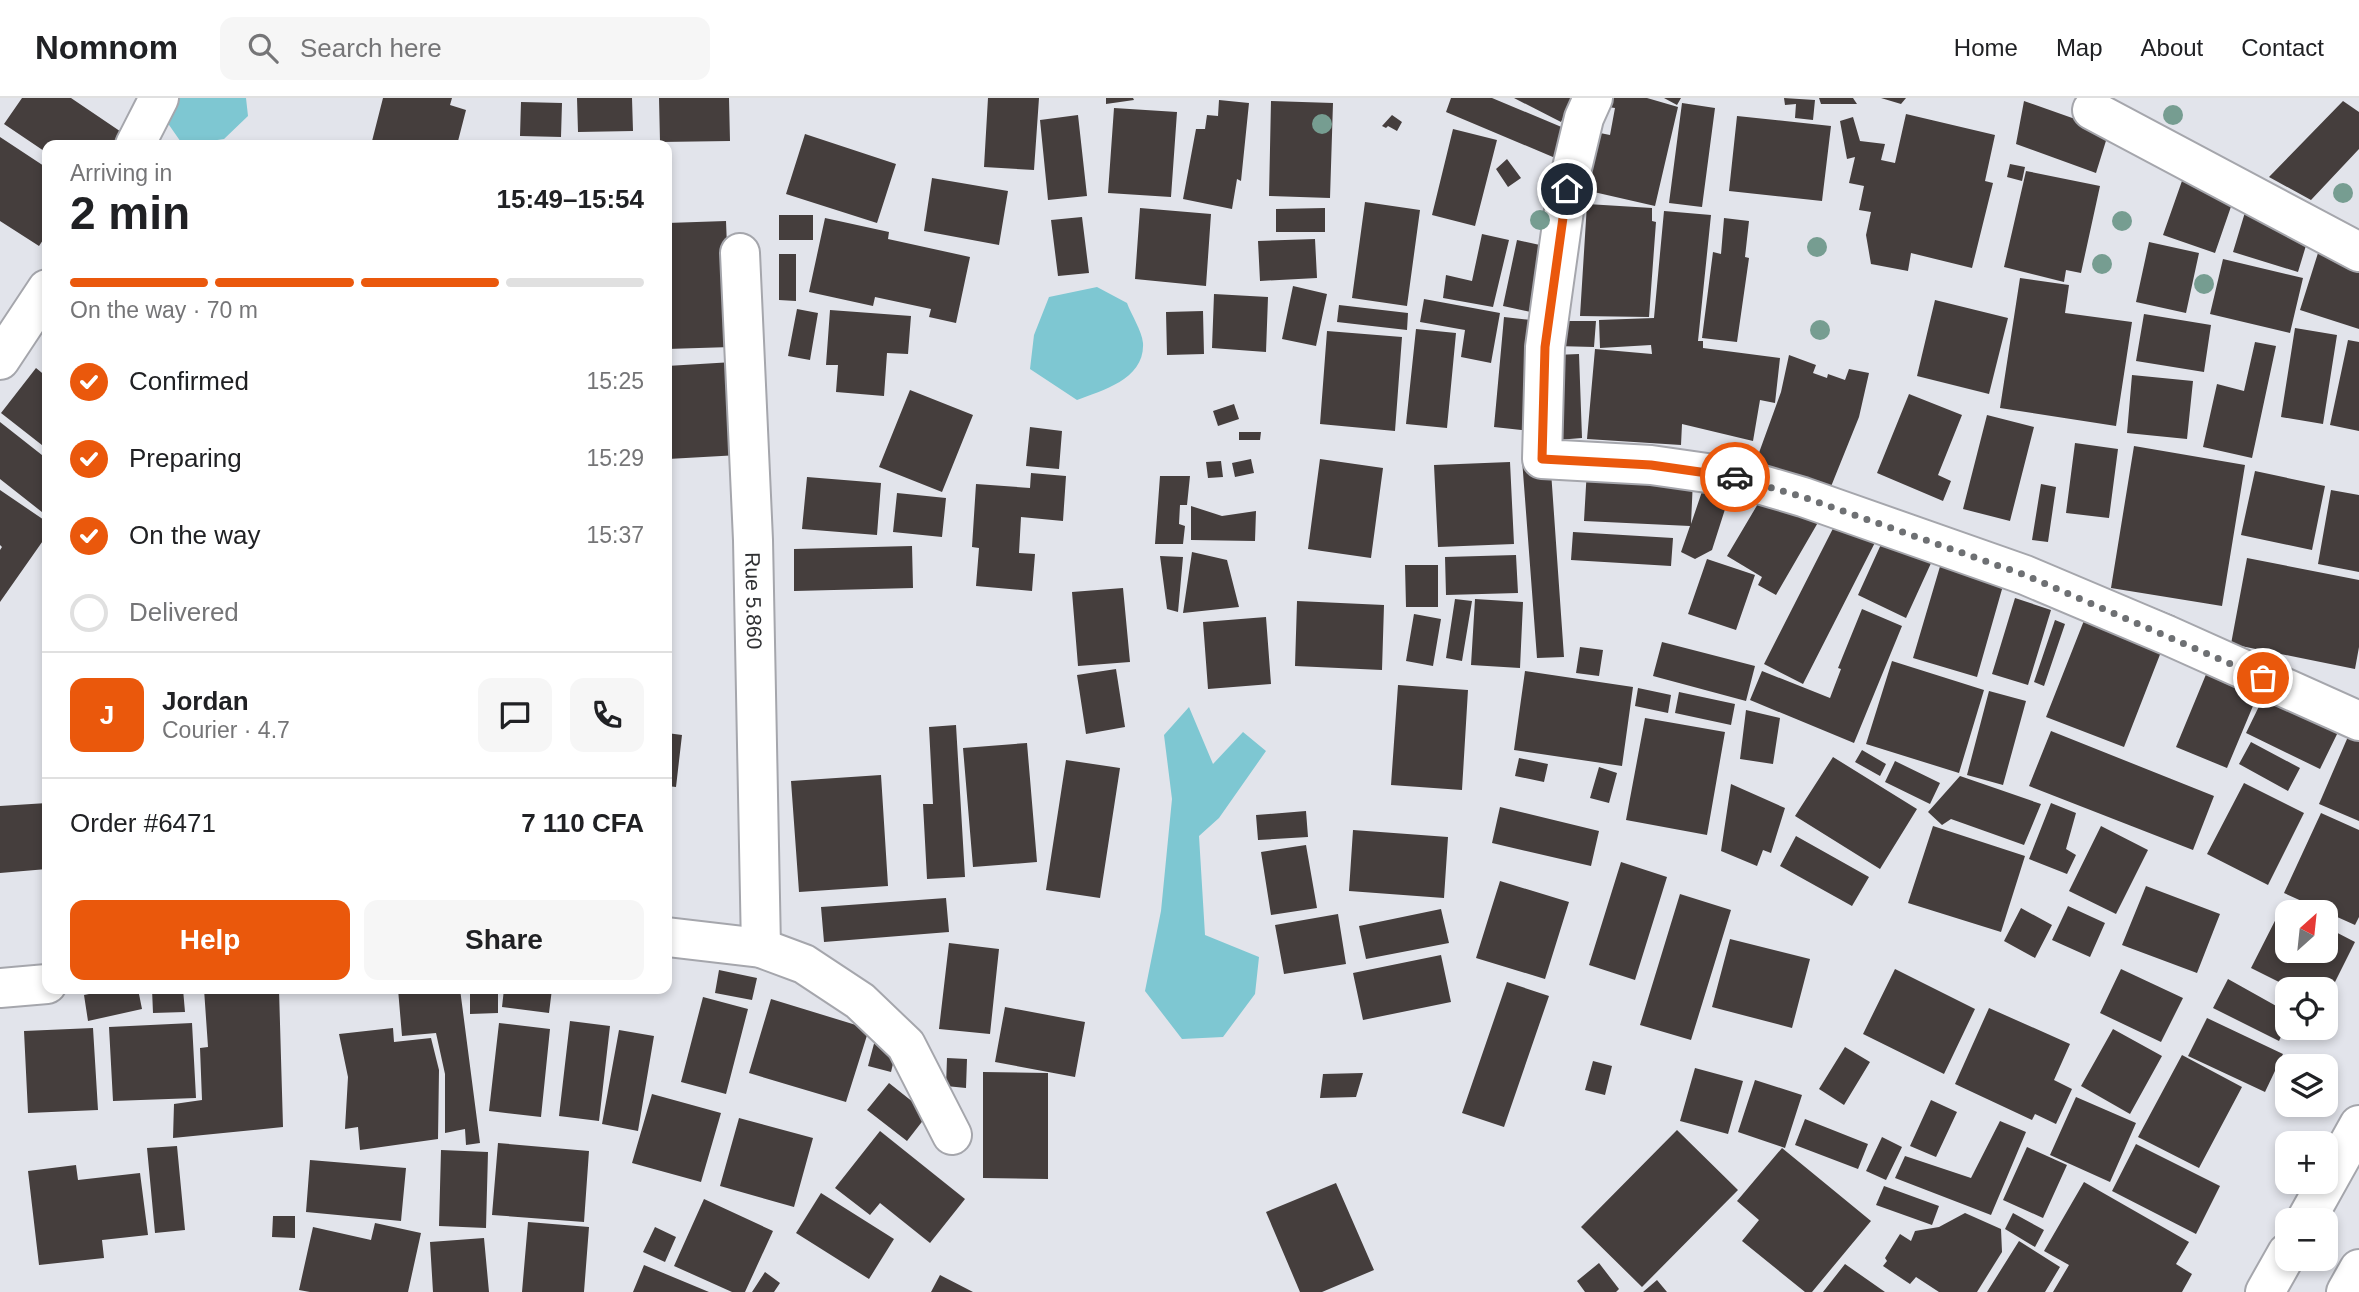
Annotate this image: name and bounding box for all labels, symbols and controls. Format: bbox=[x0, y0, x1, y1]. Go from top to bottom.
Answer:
search box bbox=[220, 17, 710, 80]
text: Nomnom bbox=[35, 29, 178, 66]
icon: search bbox=[244, 29, 282, 67]
text: Search here bbox=[300, 33, 442, 63]
text: Home bbox=[1954, 34, 2018, 61]
text: Map bbox=[2056, 34, 2103, 61]
text: About bbox=[2141, 34, 2203, 61]
text: Contact bbox=[2241, 34, 2324, 61]
pin bbox=[1537, 159, 1597, 219]
text: Arriving in bbox=[70, 160, 172, 186]
icon: home bbox=[1548, 170, 1586, 208]
text: 15:49–15:54 bbox=[497, 184, 644, 214]
text: 2 min bbox=[70, 187, 190, 239]
text: On the way · 70 m bbox=[70, 297, 258, 323]
icon: check bbox=[70, 363, 108, 401]
text: Confirmed bbox=[129, 366, 249, 396]
text: 15:25 bbox=[586, 368, 644, 394]
icon: check bbox=[70, 440, 108, 478]
courier bbox=[1700, 442, 1770, 512]
text: Preparing bbox=[129, 443, 242, 473]
text: 15:29 bbox=[586, 445, 644, 471]
icon: car bbox=[1716, 458, 1754, 496]
icon: check bbox=[70, 517, 108, 555]
text: On the way bbox=[129, 520, 261, 550]
text: 15:37 bbox=[586, 522, 644, 548]
street label: Rue 5.860 bbox=[742, 552, 767, 649]
text: Delivered bbox=[129, 597, 239, 627]
pin bbox=[2233, 648, 2293, 708]
icon: bag bbox=[2244, 659, 2282, 697]
button: chat bbox=[478, 678, 552, 752]
button: phone bbox=[570, 678, 644, 752]
text: Jordan bbox=[162, 686, 249, 716]
text: J bbox=[100, 700, 114, 730]
text: Courier · 4.7 bbox=[162, 717, 290, 743]
text: Order #6471 bbox=[70, 808, 216, 838]
text: 7 110 CFA bbox=[521, 808, 644, 838]
button: Help bbox=[70, 900, 350, 980]
button: Share bbox=[364, 900, 644, 980]
north arrow bbox=[2275, 900, 2338, 962]
map controls bbox=[2275, 900, 2338, 1271]
button: locate bbox=[2275, 977, 2338, 1040]
button: layers bbox=[2275, 1054, 2338, 1117]
button: + bbox=[2275, 1131, 2338, 1194]
button: − bbox=[2275, 1208, 2338, 1271]

